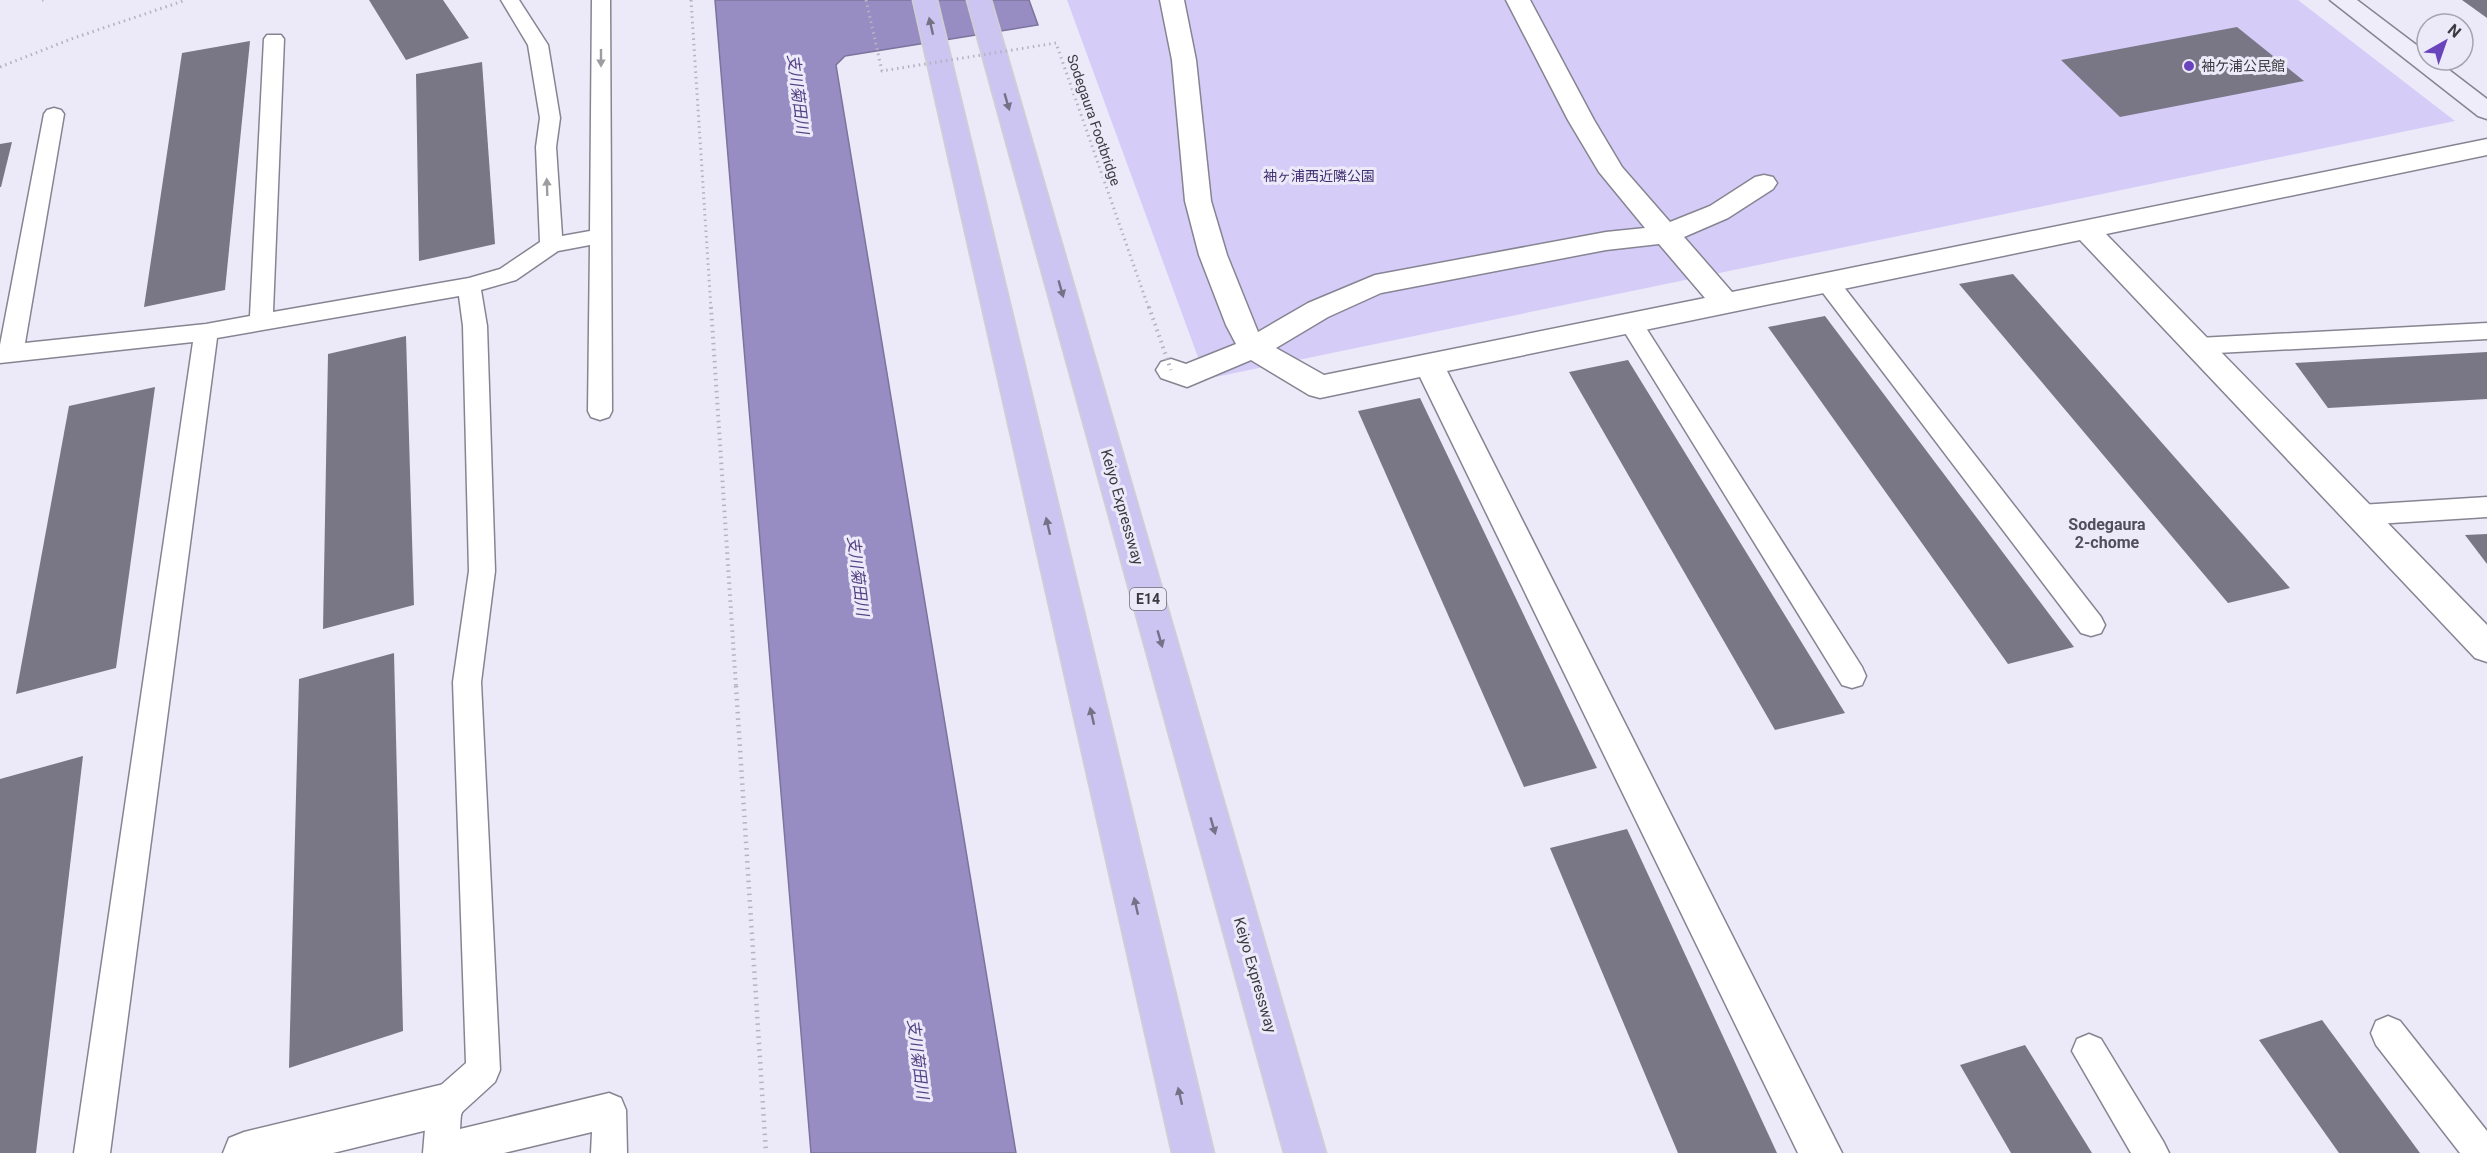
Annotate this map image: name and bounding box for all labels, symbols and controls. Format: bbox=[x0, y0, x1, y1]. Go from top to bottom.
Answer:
north arrow bbox=[2415, 12, 2475, 72]
one-way arrow bbox=[926, 17, 936, 36]
text: N bbox=[2444, 20, 2465, 42]
one-way arrow bbox=[596, 49, 606, 68]
street label: Sodegaura Footbridge bbox=[1064, 52, 1124, 188]
water label: 支川菊田川 bbox=[784, 53, 813, 137]
place label: 袖ケ浦公民館 bbox=[2201, 58, 2285, 74]
marker: 袖ケ浦公民館 bbox=[2182, 59, 2196, 73]
one-way arrow bbox=[1003, 93, 1013, 111]
park label: 袖ヶ浦西近隣公園 bbox=[1263, 168, 1375, 184]
one-way arrow bbox=[542, 178, 552, 197]
one-way arrow bbox=[1056, 280, 1066, 299]
street label: Keiyo Expressway bbox=[1097, 447, 1147, 567]
district label: Sodegaura 2-chome bbox=[2068, 515, 2146, 552]
one-way arrow bbox=[1042, 517, 1052, 535]
water label: 支川菊田川 bbox=[844, 535, 873, 619]
road number: E14 bbox=[1130, 588, 1166, 610]
one-way arrow bbox=[1155, 630, 1165, 648]
one-way arrow bbox=[1086, 707, 1096, 725]
one-way arrow bbox=[1209, 817, 1218, 835]
one-way arrow bbox=[1131, 896, 1140, 915]
street label: Keiyo Expressway bbox=[1230, 915, 1280, 1035]
water label: 支川菊田川 bbox=[904, 1018, 933, 1102]
one-way arrow bbox=[1175, 1086, 1184, 1105]

